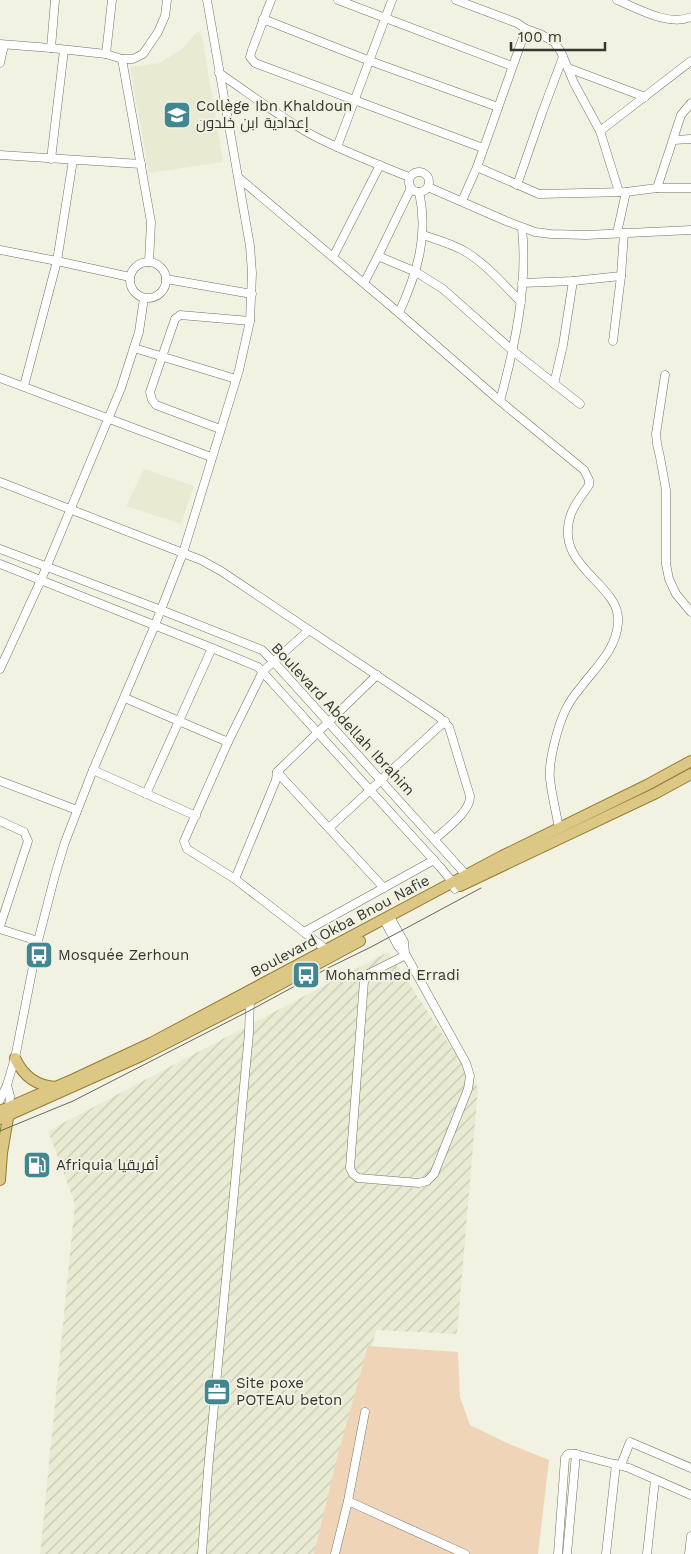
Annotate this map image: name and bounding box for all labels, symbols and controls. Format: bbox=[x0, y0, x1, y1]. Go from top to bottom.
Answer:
scale bar bbox=[511, 20, 605, 52]
text: 100 m bbox=[518, 28, 562, 46]
place label: Collège Ibn Khaldoun إعدادية ابن خلدون bbox=[196, 97, 352, 133]
school or university icon: Collège Ibn Khaldoun إعدادية ابن خلدون bbox=[162, 100, 192, 130]
street label: Boulevard Abdellah Ibrahim bbox=[267, 639, 419, 799]
street label: Boulevard Okba Bnou Nafie bbox=[247, 871, 433, 981]
bus stop icon: Mosquée Zerhoun bbox=[24, 940, 54, 970]
place label: Mosquée Zerhoun bbox=[58, 946, 189, 964]
bus stop icon: Mohammed Erradi bbox=[291, 960, 321, 990]
place label: Mohammed Erradi bbox=[325, 966, 460, 984]
fuel station icon: Afriquia أفريقيا bbox=[22, 1150, 52, 1180]
place label: Afriquia أفريقيا bbox=[56, 1155, 159, 1174]
place label: Site poxe POTEAU beton bbox=[236, 1374, 342, 1409]
office icon: Site poxe POTEAU beton bbox=[202, 1377, 232, 1407]

